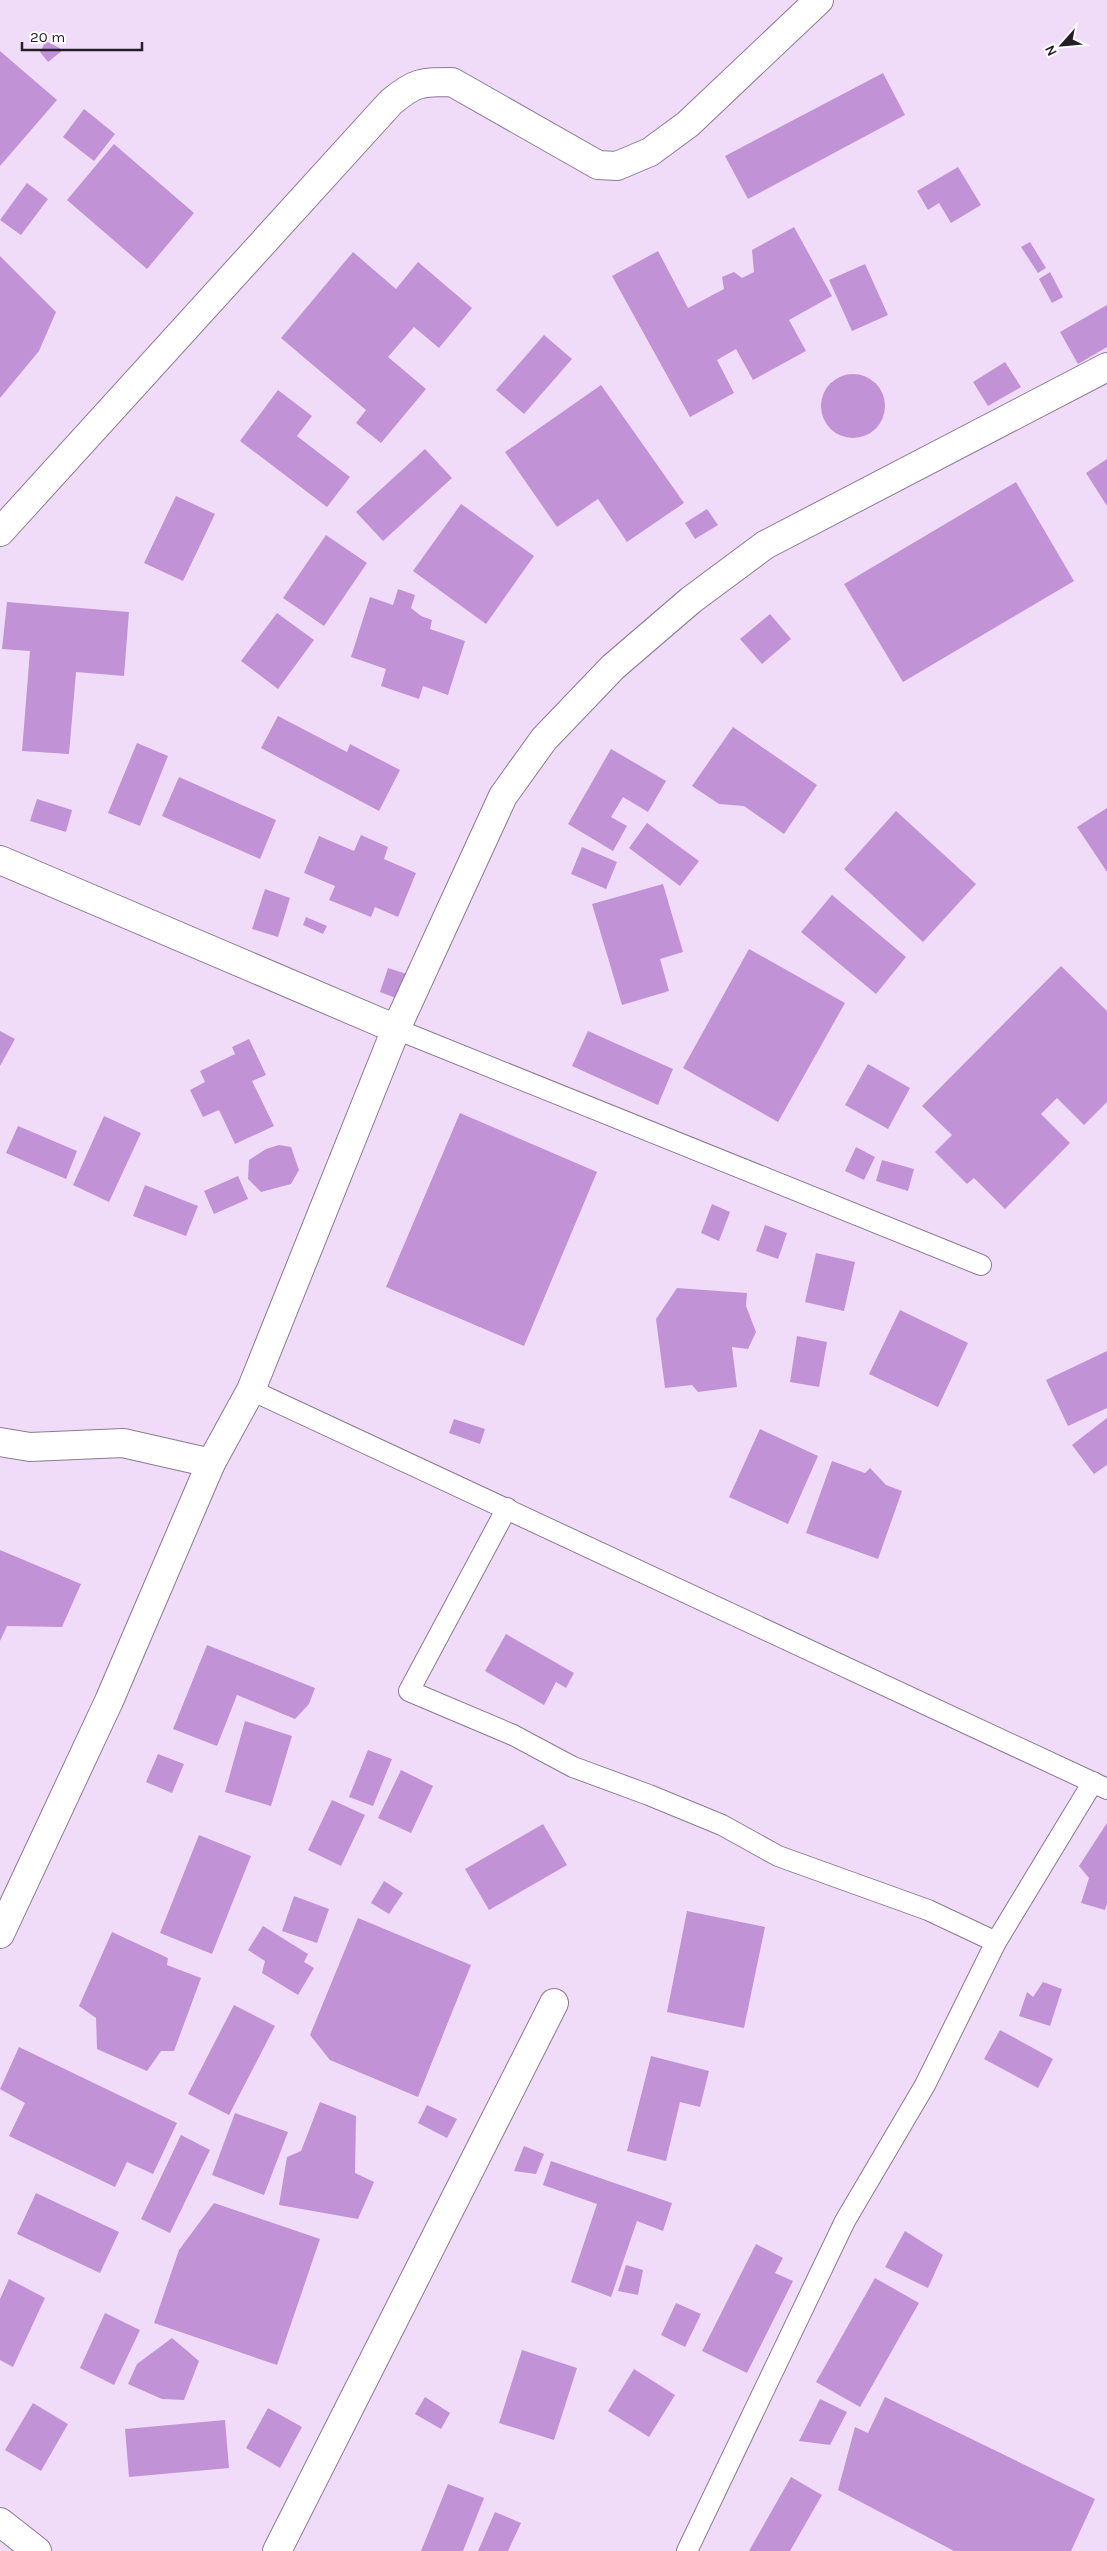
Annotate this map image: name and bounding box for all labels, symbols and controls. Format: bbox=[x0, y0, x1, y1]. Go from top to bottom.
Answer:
scale bar bbox=[22, 20, 142, 52]
north arrow bbox=[1037, 20, 1087, 70]
text: 20 m bbox=[30, 28, 65, 46]
text: N bbox=[1041, 42, 1061, 59]

